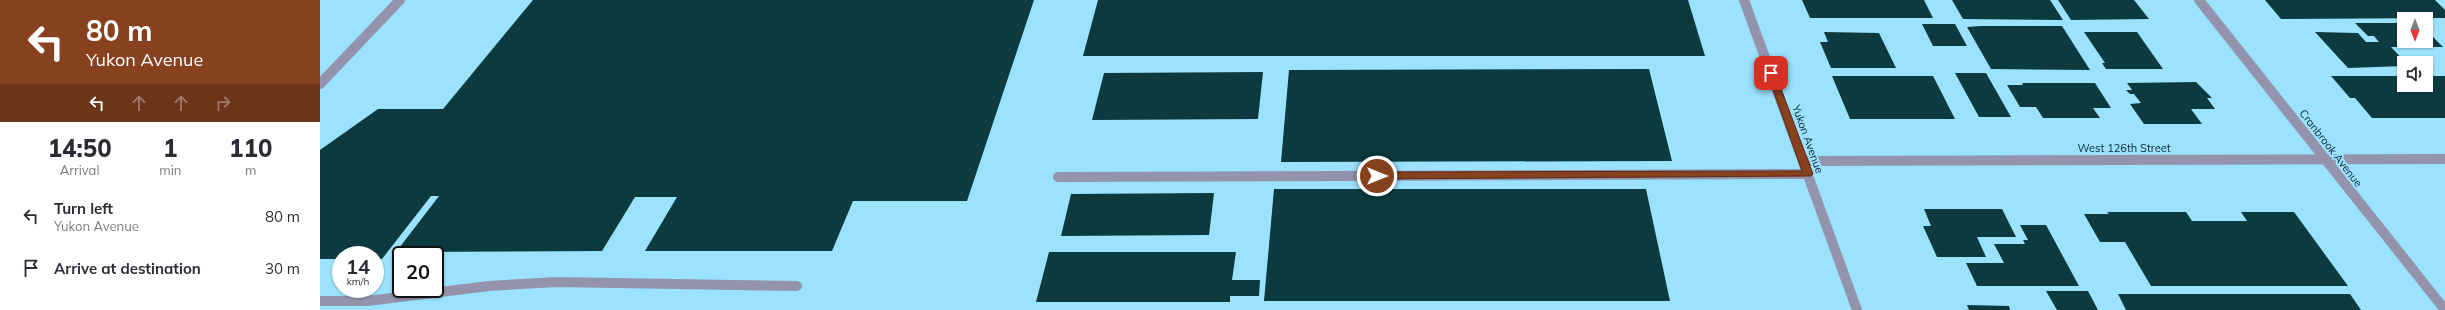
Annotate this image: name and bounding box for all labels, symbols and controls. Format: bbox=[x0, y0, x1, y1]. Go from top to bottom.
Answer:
north arrow bbox=[2397, 12, 2433, 48]
map controls bbox=[2397, 12, 2433, 92]
text: 80 m bbox=[86, 13, 152, 48]
icon: left bbox=[20, 16, 72, 68]
text: Yukon Avenue bbox=[86, 48, 203, 71]
pin bbox=[1754, 56, 1788, 90]
button: sound bbox=[2397, 56, 2433, 92]
icon: arrive bbox=[1760, 62, 1782, 84]
icon: left bbox=[86, 92, 108, 114]
icon: ahead bbox=[128, 92, 150, 114]
icon: ahead bbox=[170, 92, 192, 114]
icon: right bbox=[212, 92, 234, 114]
street label: Yukon Avenue bbox=[1789, 102, 1827, 175]
street label: Cranbrook Avenue bbox=[2296, 106, 2366, 190]
text: 14:50 bbox=[48, 133, 112, 163]
text: 1 bbox=[163, 133, 178, 163]
text: 110 bbox=[229, 133, 272, 163]
street label: West 126th Street bbox=[2077, 141, 2171, 155]
position arrow bbox=[1356, 155, 1398, 197]
text: Arrival bbox=[60, 162, 100, 178]
text: min bbox=[159, 162, 181, 178]
text: m bbox=[245, 162, 256, 178]
text: Turn left bbox=[54, 199, 113, 218]
icon: left bbox=[20, 205, 42, 227]
text: 80 m bbox=[265, 207, 300, 226]
text: Yukon Avenue bbox=[54, 218, 139, 234]
speed limit sign: 20 bbox=[392, 246, 444, 298]
text: 14 bbox=[346, 254, 370, 279]
icon: arrive bbox=[20, 257, 42, 279]
text: Arrive at destination bbox=[54, 259, 201, 278]
text: 30 m bbox=[265, 259, 300, 278]
text: km/h bbox=[347, 275, 369, 288]

